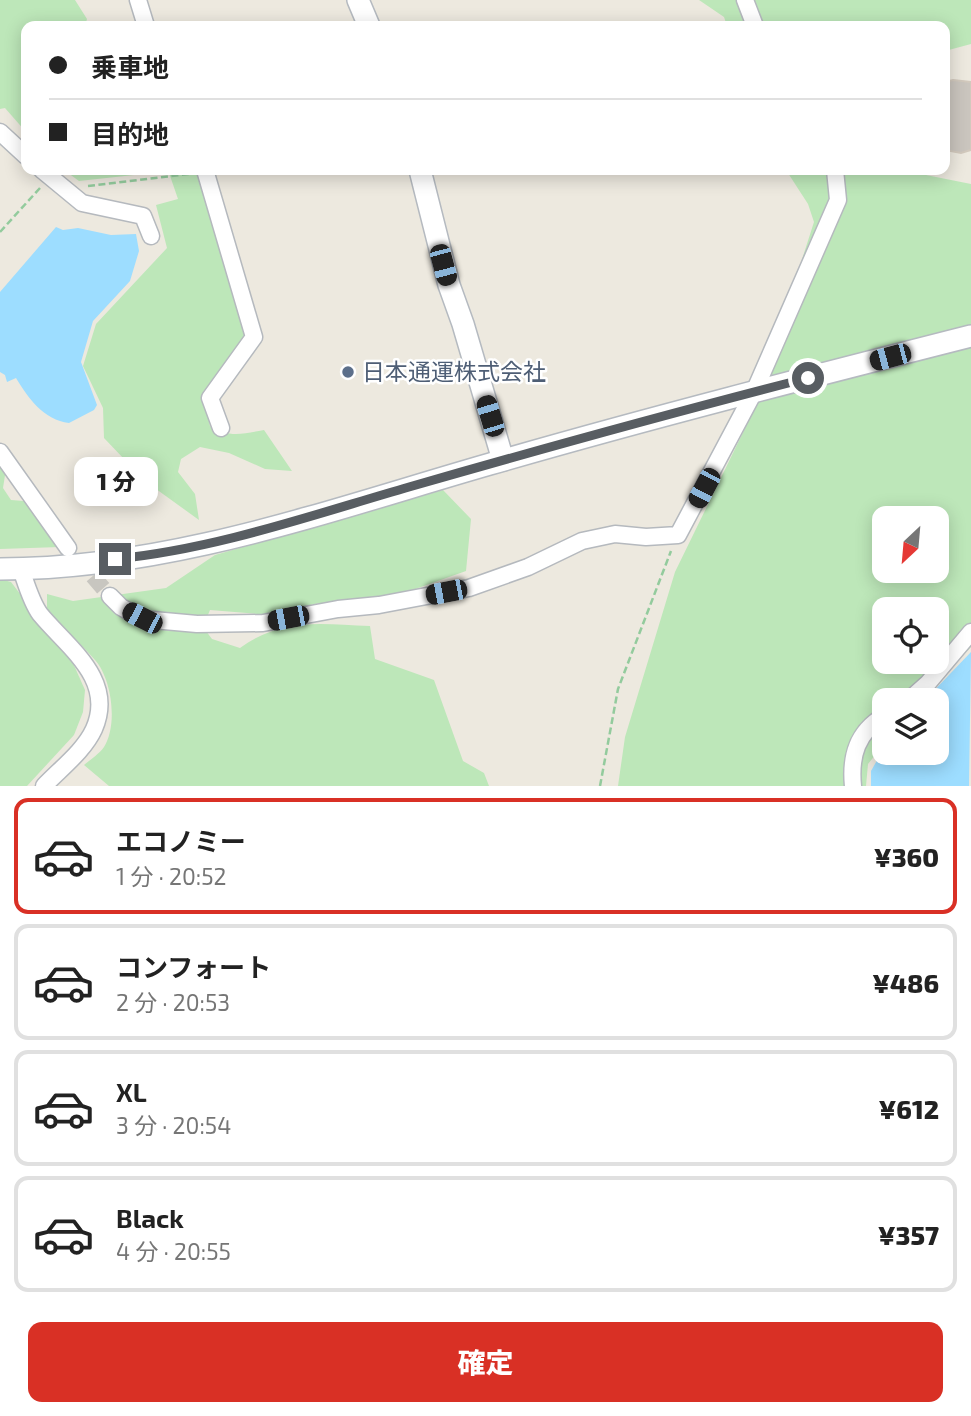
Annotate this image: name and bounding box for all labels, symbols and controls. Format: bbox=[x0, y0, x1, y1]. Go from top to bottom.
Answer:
text: 乗車地 bbox=[91, 51, 169, 82]
text: 目的地 bbox=[91, 118, 169, 149]
car bbox=[428, 242, 459, 288]
car bbox=[867, 341, 914, 373]
place label: 日本通運株式会社 bbox=[362, 357, 546, 385]
route start bbox=[792, 362, 824, 394]
marker: 日本通運株式会社 bbox=[340, 364, 356, 380]
car bbox=[474, 393, 507, 439]
callout: 1 分 bbox=[73, 458, 157, 506]
car bbox=[685, 465, 724, 511]
text: 1 分 bbox=[97, 467, 135, 495]
north arrow bbox=[872, 506, 948, 583]
map controls bbox=[872, 506, 949, 765]
route end bbox=[99, 543, 131, 575]
car bbox=[424, 578, 469, 606]
button: locate bbox=[872, 597, 949, 674]
car bbox=[119, 599, 166, 637]
car bbox=[266, 604, 311, 632]
button: layers bbox=[872, 688, 949, 765]
icon: car bbox=[32, 825, 95, 888]
text: エコノミー bbox=[116, 825, 246, 856]
text: ¥360 bbox=[874, 841, 939, 872]
text: 1 分 · 20:52 bbox=[116, 862, 226, 890]
icon: car bbox=[32, 951, 95, 1014]
text: コンフォート bbox=[116, 951, 271, 982]
text: ¥486 bbox=[872, 967, 939, 998]
text: 2 分 · 20:53 bbox=[116, 988, 230, 1016]
text: XL bbox=[116, 1076, 147, 1107]
icon: car bbox=[32, 1077, 95, 1140]
text: ¥612 bbox=[878, 1093, 939, 1124]
text: 3 分 · 20:54 bbox=[116, 1111, 231, 1139]
text: Black bbox=[116, 1202, 184, 1233]
icon: car bbox=[32, 1203, 95, 1266]
text: ¥357 bbox=[878, 1219, 939, 1250]
text: 4 分 · 20:55 bbox=[116, 1237, 231, 1265]
button: 確定 bbox=[28, 1322, 943, 1402]

